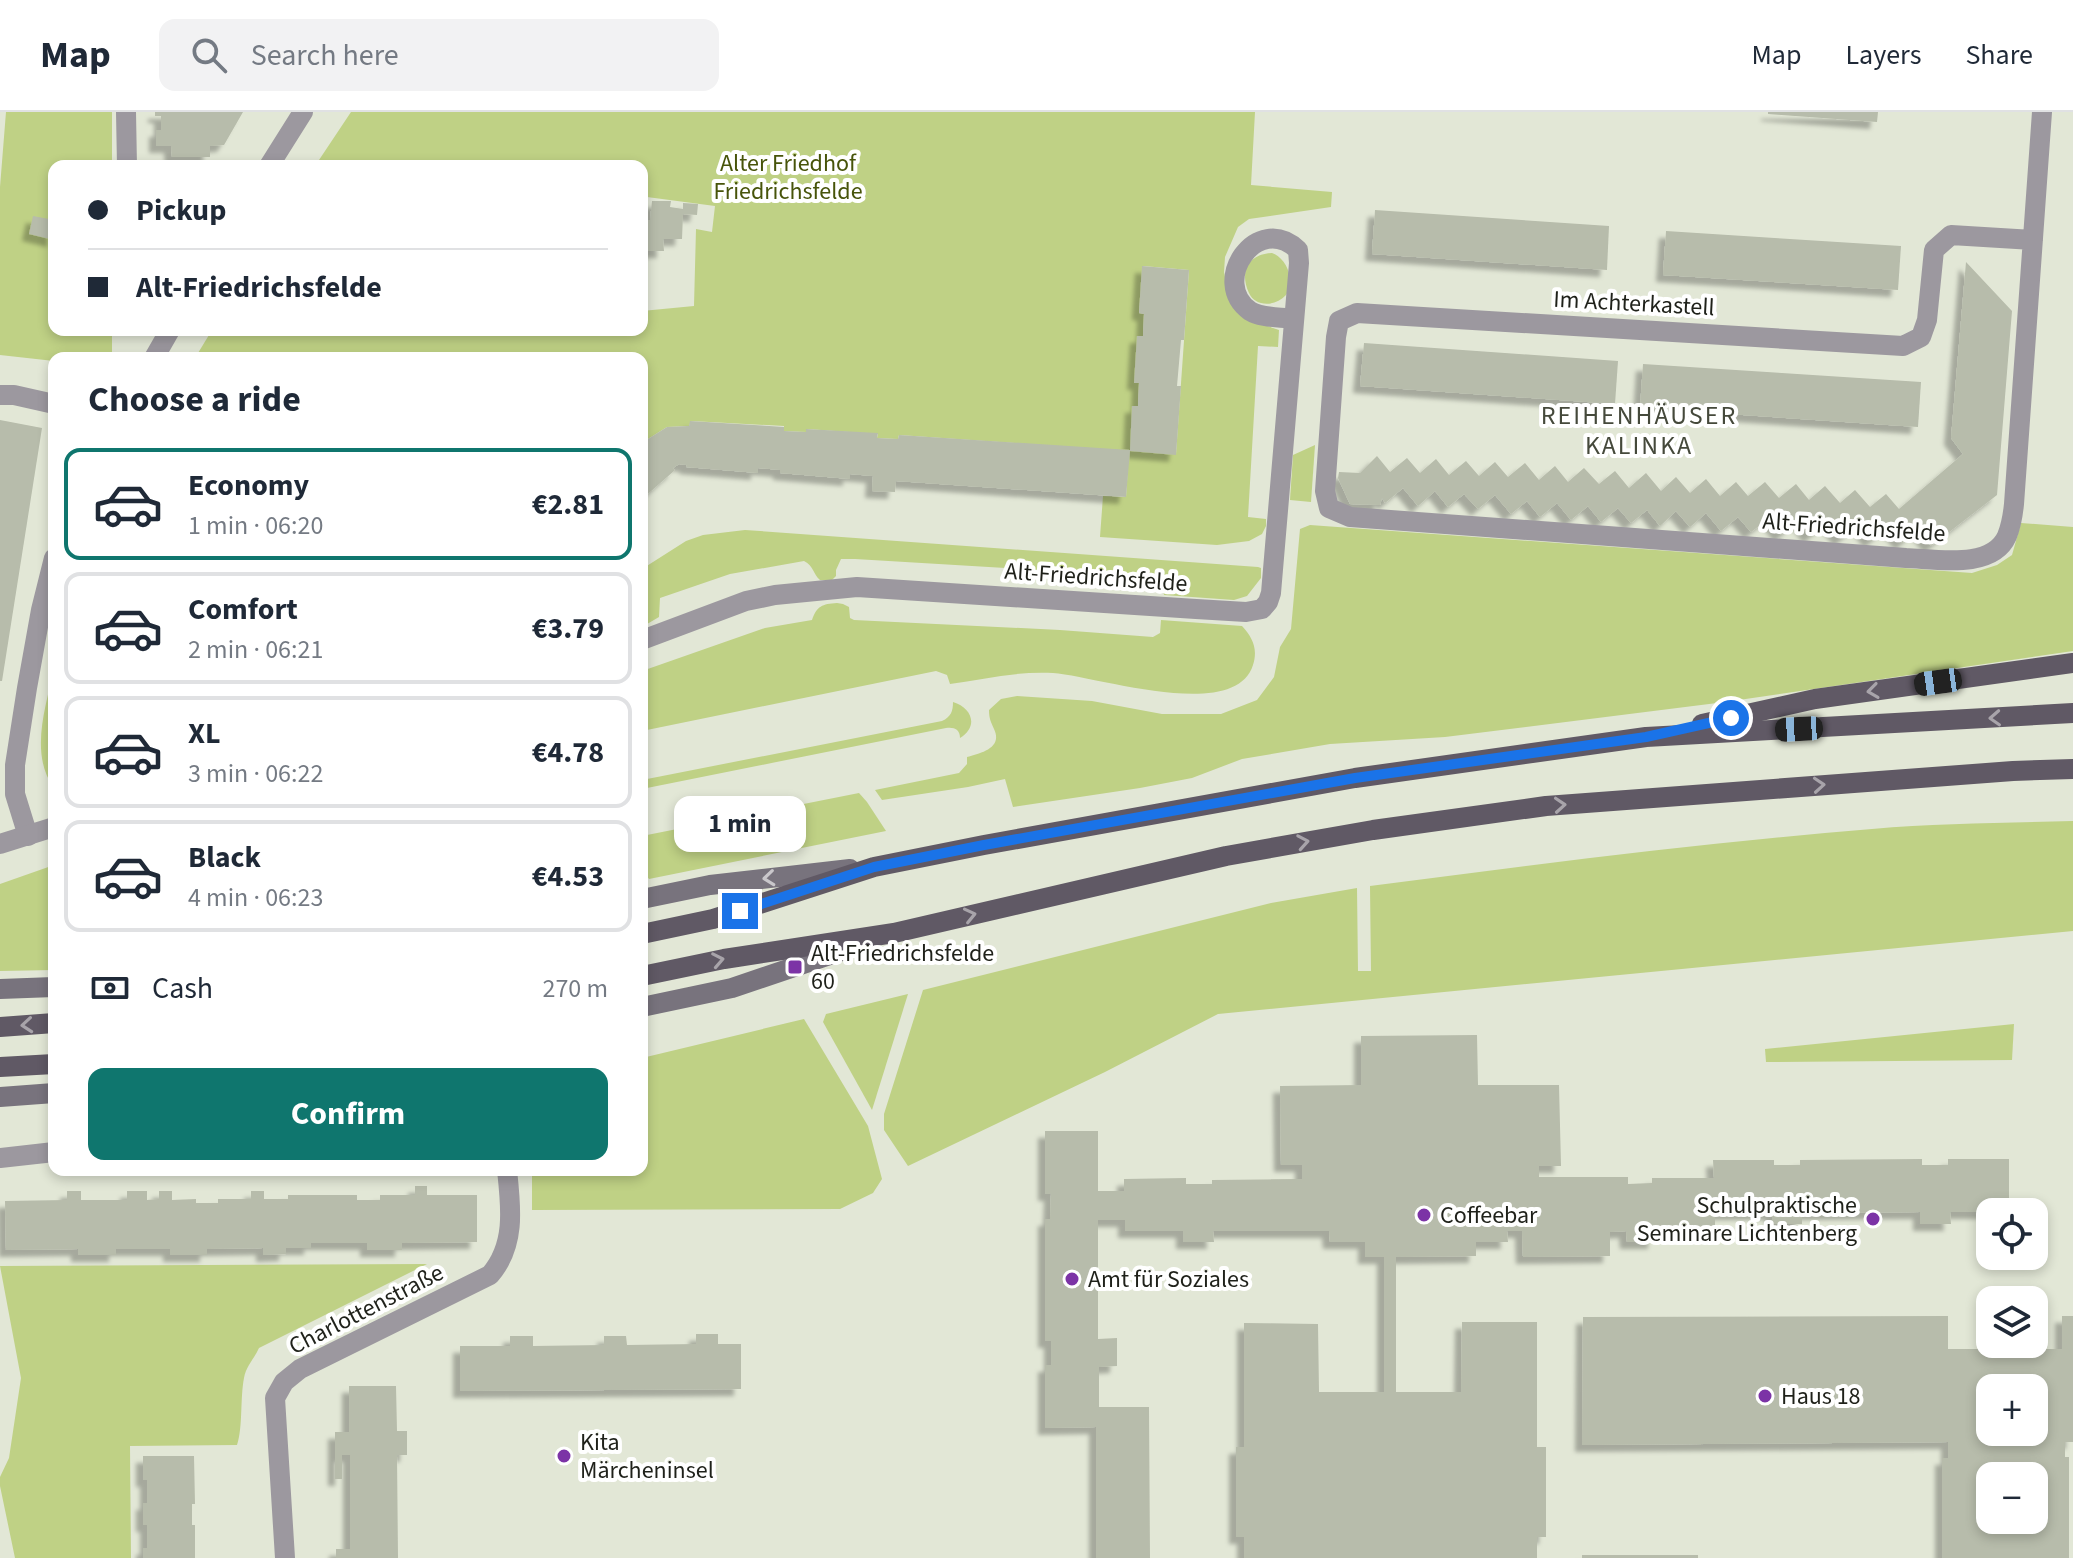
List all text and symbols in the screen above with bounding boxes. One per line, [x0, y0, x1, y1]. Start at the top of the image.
search box [159, 19, 719, 91]
text: Map [40, 28, 111, 82]
icon: search [187, 33, 231, 77]
text: Search here [251, 34, 399, 77]
text: Map [1751, 35, 1801, 75]
text: Layers [1845, 35, 1921, 75]
text: Share [1965, 35, 2033, 75]
park label: Alter Friedhof Friedrichsfelde [713, 146, 863, 209]
text: Pickup [136, 189, 226, 232]
text: Alt-Friedrichsfelde [136, 266, 382, 309]
street label: Im Achterkastell [1553, 282, 1715, 325]
text: Choose a ride [88, 374, 301, 425]
district label: REIHENHÄUSER KALINKA [1541, 397, 1737, 464]
text: Economy [188, 464, 309, 507]
icon: car [92, 468, 164, 540]
text: €2.81 [532, 483, 604, 526]
street label: Alt-Friedrichsfelde [1761, 504, 1947, 551]
text: 1 min · 06:20 [188, 507, 323, 544]
street label: Alt-Friedrichsfelde [1003, 554, 1189, 601]
text: Comfort [188, 588, 298, 631]
icon: car [92, 592, 164, 664]
text: €3.79 [532, 607, 604, 650]
text: 2 min · 06:21 [188, 631, 323, 668]
car [1913, 667, 1963, 697]
one-way arrow [1866, 682, 1879, 699]
route start [1713, 700, 1749, 736]
one-way arrow [1988, 709, 2001, 726]
text: XL [188, 712, 221, 755]
icon: car [92, 716, 164, 788]
car [1774, 716, 1824, 742]
text: €4.78 [532, 731, 604, 774]
text: 3 min · 06:22 [188, 755, 323, 792]
one-way arrow [1813, 777, 1826, 794]
callout: 1 min [674, 795, 806, 851]
one-way arrow [1554, 797, 1567, 814]
text: 1 min [708, 805, 772, 842]
one-way arrow [1296, 835, 1310, 852]
text: Black [188, 836, 261, 879]
icon: car [92, 840, 164, 912]
text: €4.53 [532, 855, 604, 898]
one-way arrow [762, 870, 775, 887]
text: 4 min · 06:23 [188, 879, 323, 916]
route end [722, 893, 758, 929]
one-way arrow [963, 907, 976, 924]
place label: Alt-Friedrichsfelde 60 [811, 936, 994, 999]
one-way arrow [711, 952, 725, 969]
marker: Alt-Friedrichsfelde 60 [786, 958, 804, 976]
icon: cash [88, 966, 132, 1010]
text: Cash [152, 967, 213, 1010]
text: 270 m [542, 970, 608, 1007]
one-way arrow [20, 1016, 33, 1033]
button: Confirm [88, 1068, 608, 1160]
place label: Schulpraktische Seminare Lichtenberg [1637, 1188, 1857, 1251]
place label: Coffeebar [1440, 1198, 1538, 1233]
map controls [1976, 1198, 2048, 1534]
button: locate [1976, 1198, 2048, 1270]
marker: Coffeebar [1415, 1206, 1433, 1224]
marker: Schulpraktische Seminare Lichtenberg [1864, 1210, 1882, 1228]
street label: Charlottenstraße [283, 1255, 450, 1364]
place label: Amt für Soziales [1088, 1262, 1249, 1297]
marker: Amt für Soziales [1063, 1270, 1081, 1288]
button: layers [1976, 1286, 2048, 1358]
button: + [1976, 1374, 2048, 1446]
place label: Haus 18 [1781, 1379, 1861, 1414]
marker: Haus 18 [1756, 1387, 1774, 1405]
place label: Kita Märcheninsel [580, 1425, 714, 1488]
marker: Kita Märcheninsel [555, 1447, 573, 1465]
button: − [1976, 1462, 2048, 1534]

